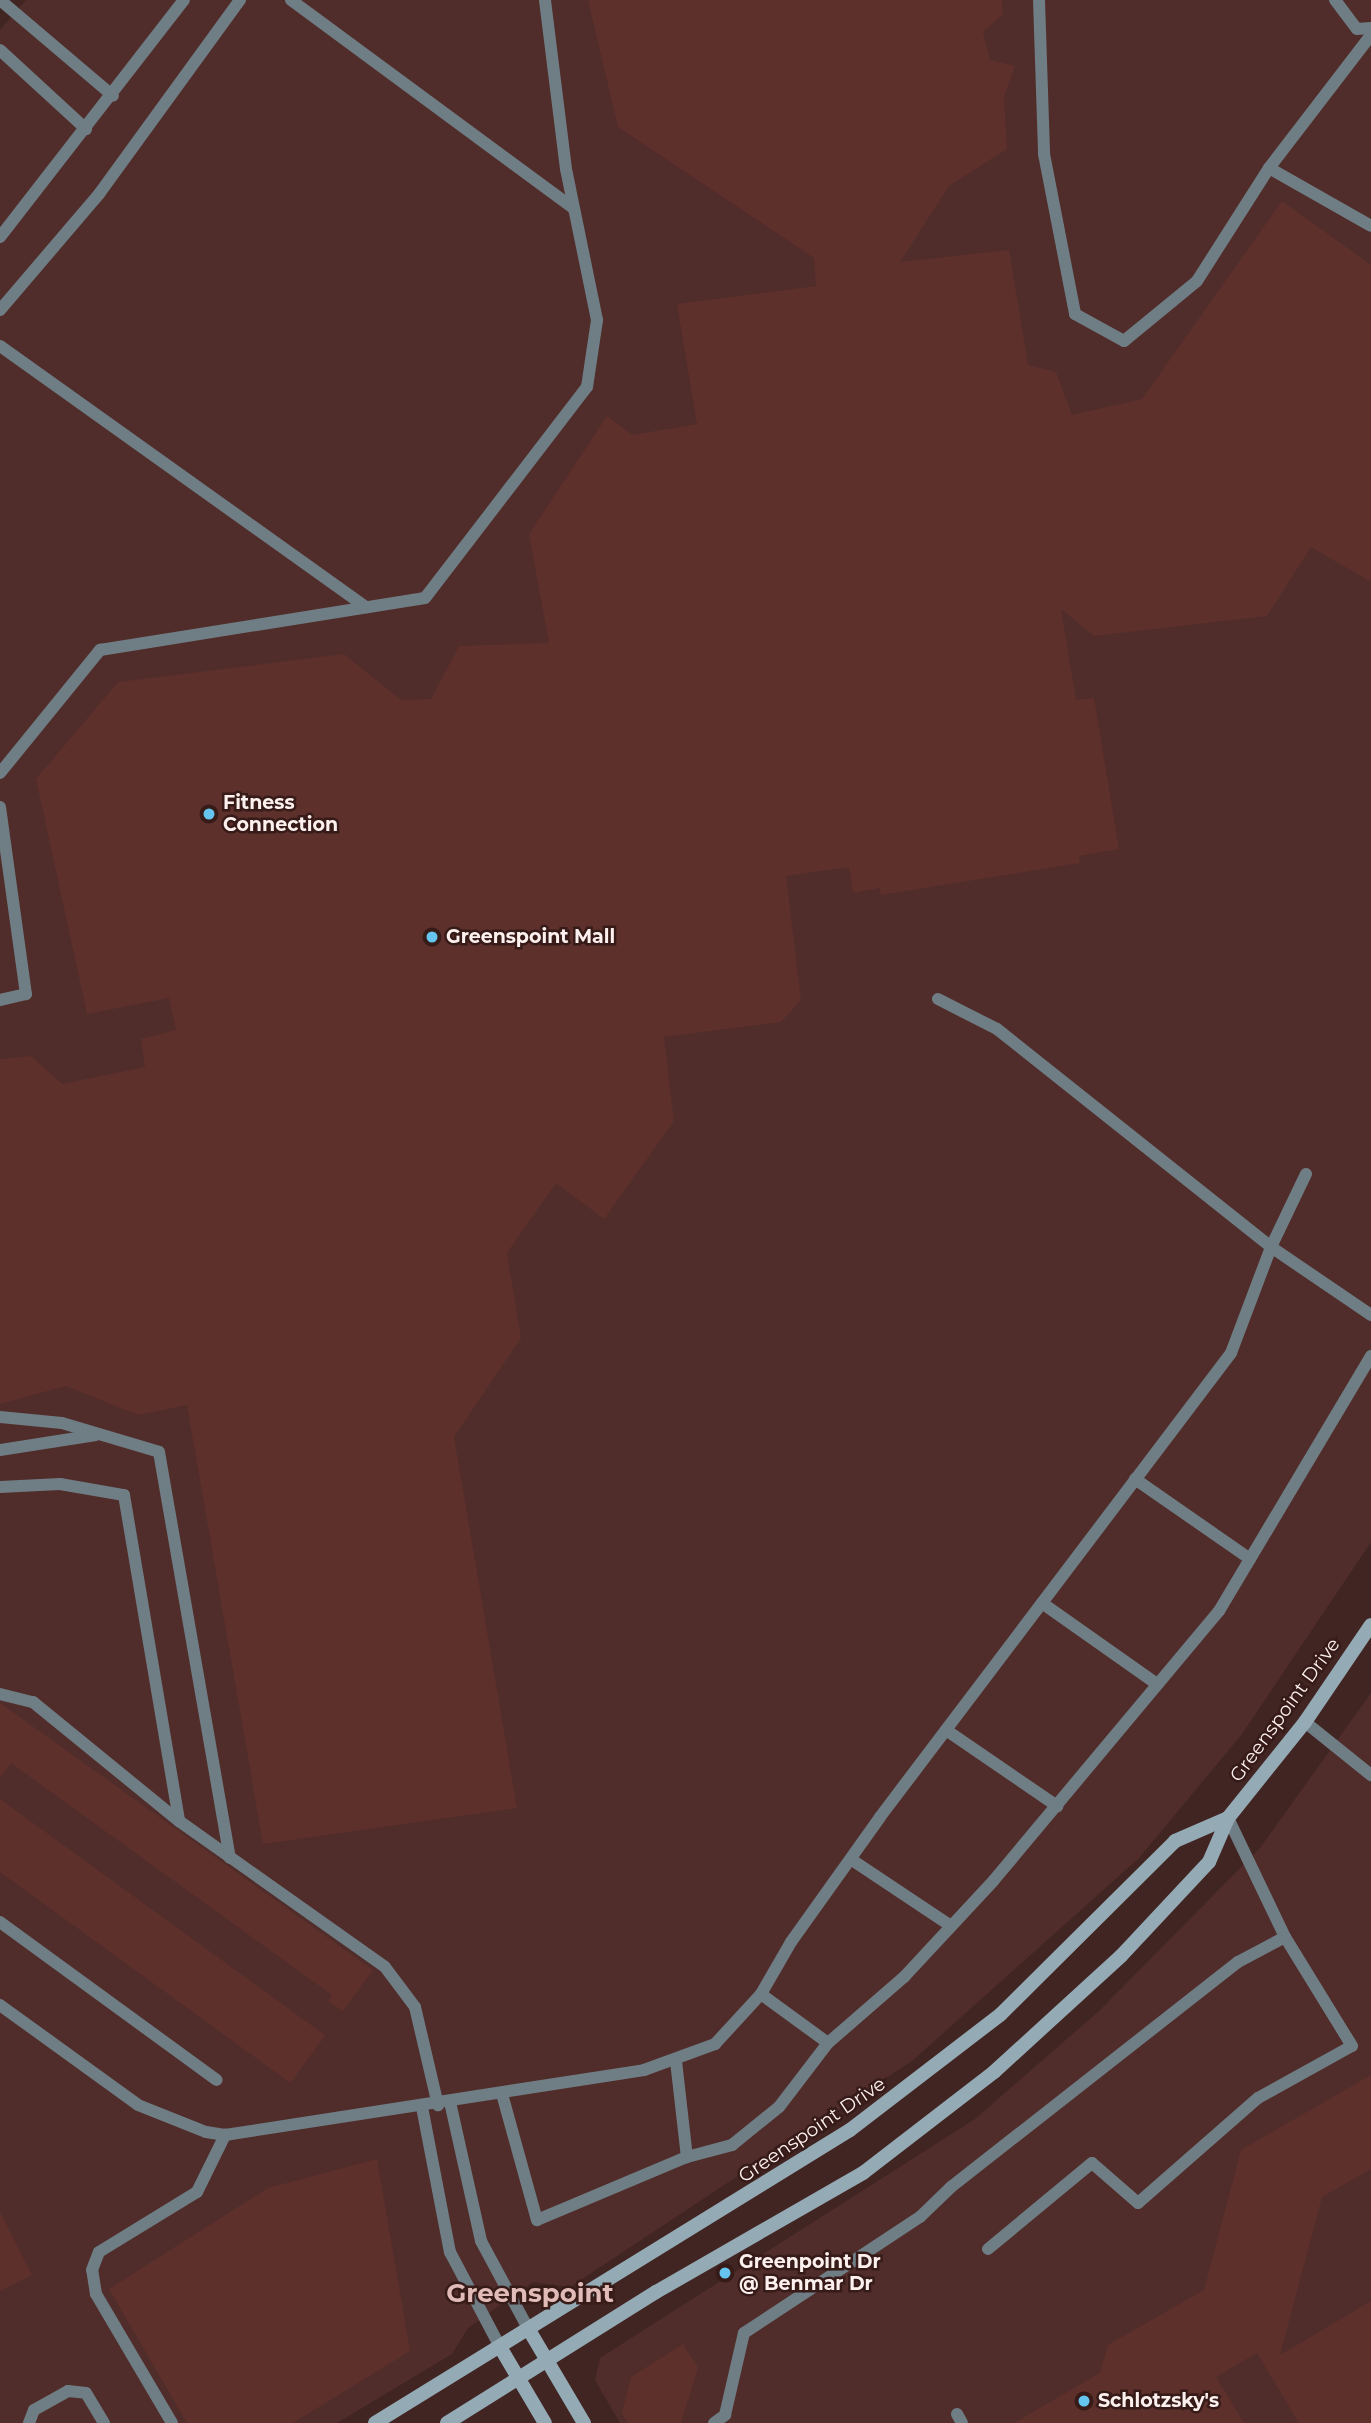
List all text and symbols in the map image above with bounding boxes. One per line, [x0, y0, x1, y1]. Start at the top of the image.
place label: Fitness Connection [223, 792, 338, 836]
marker: Fitness Connection [201, 806, 217, 822]
place label: Greenspoint Mall [446, 926, 615, 948]
marker: Greenspoint Mall [424, 929, 440, 945]
street label: Greenspoint Drive [1225, 1634, 1345, 1786]
street label: Greenspoint Drive [734, 2072, 890, 2188]
place label: Greenpoint Dr @ Benmar Dr [739, 2251, 881, 2295]
marker: Greenpoint Dr @ Benmar Dr [717, 2265, 733, 2281]
district label: Greenspoint [446, 2278, 614, 2310]
place label: Schlotzsky's [1098, 2390, 1219, 2412]
marker: Schlotzsky's [1076, 2393, 1092, 2409]

